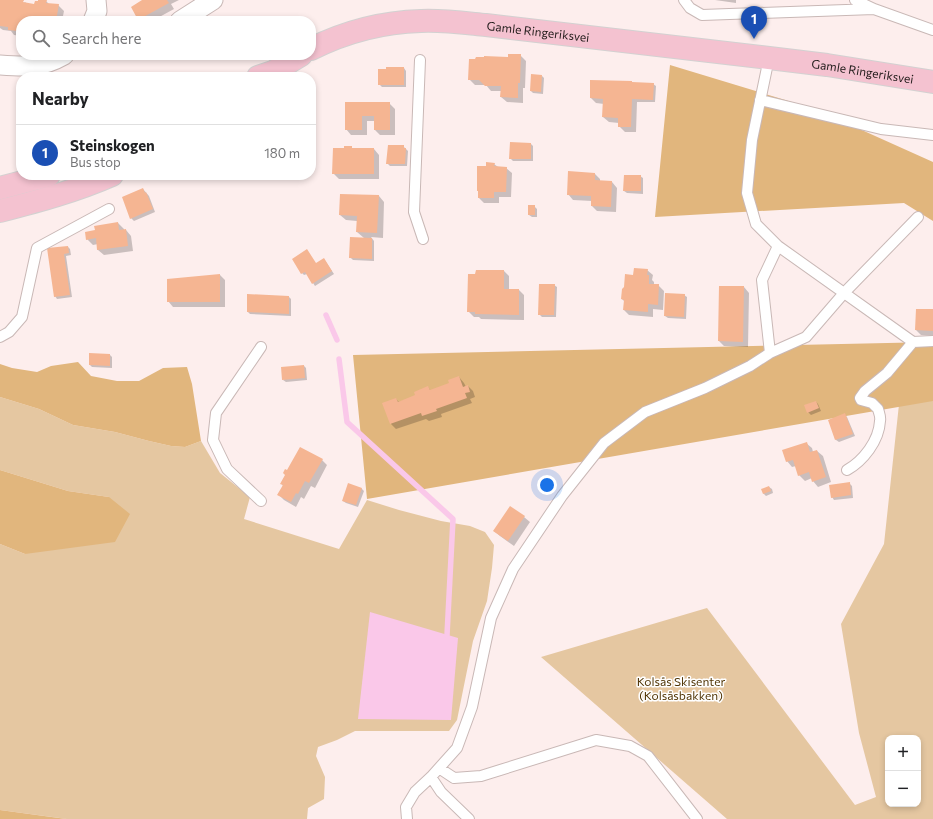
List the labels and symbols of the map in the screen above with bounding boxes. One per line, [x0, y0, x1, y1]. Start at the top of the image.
pin: 1 [741, 6, 767, 39]
street label: Gamle Ringeriksvei [486, 18, 590, 44]
street label: Gamle Ringeriksvei [811, 56, 915, 86]
your location [537, 475, 557, 495]
park label: Kolsås Skisenter (Kolsåsbakken) [637, 674, 725, 702]

